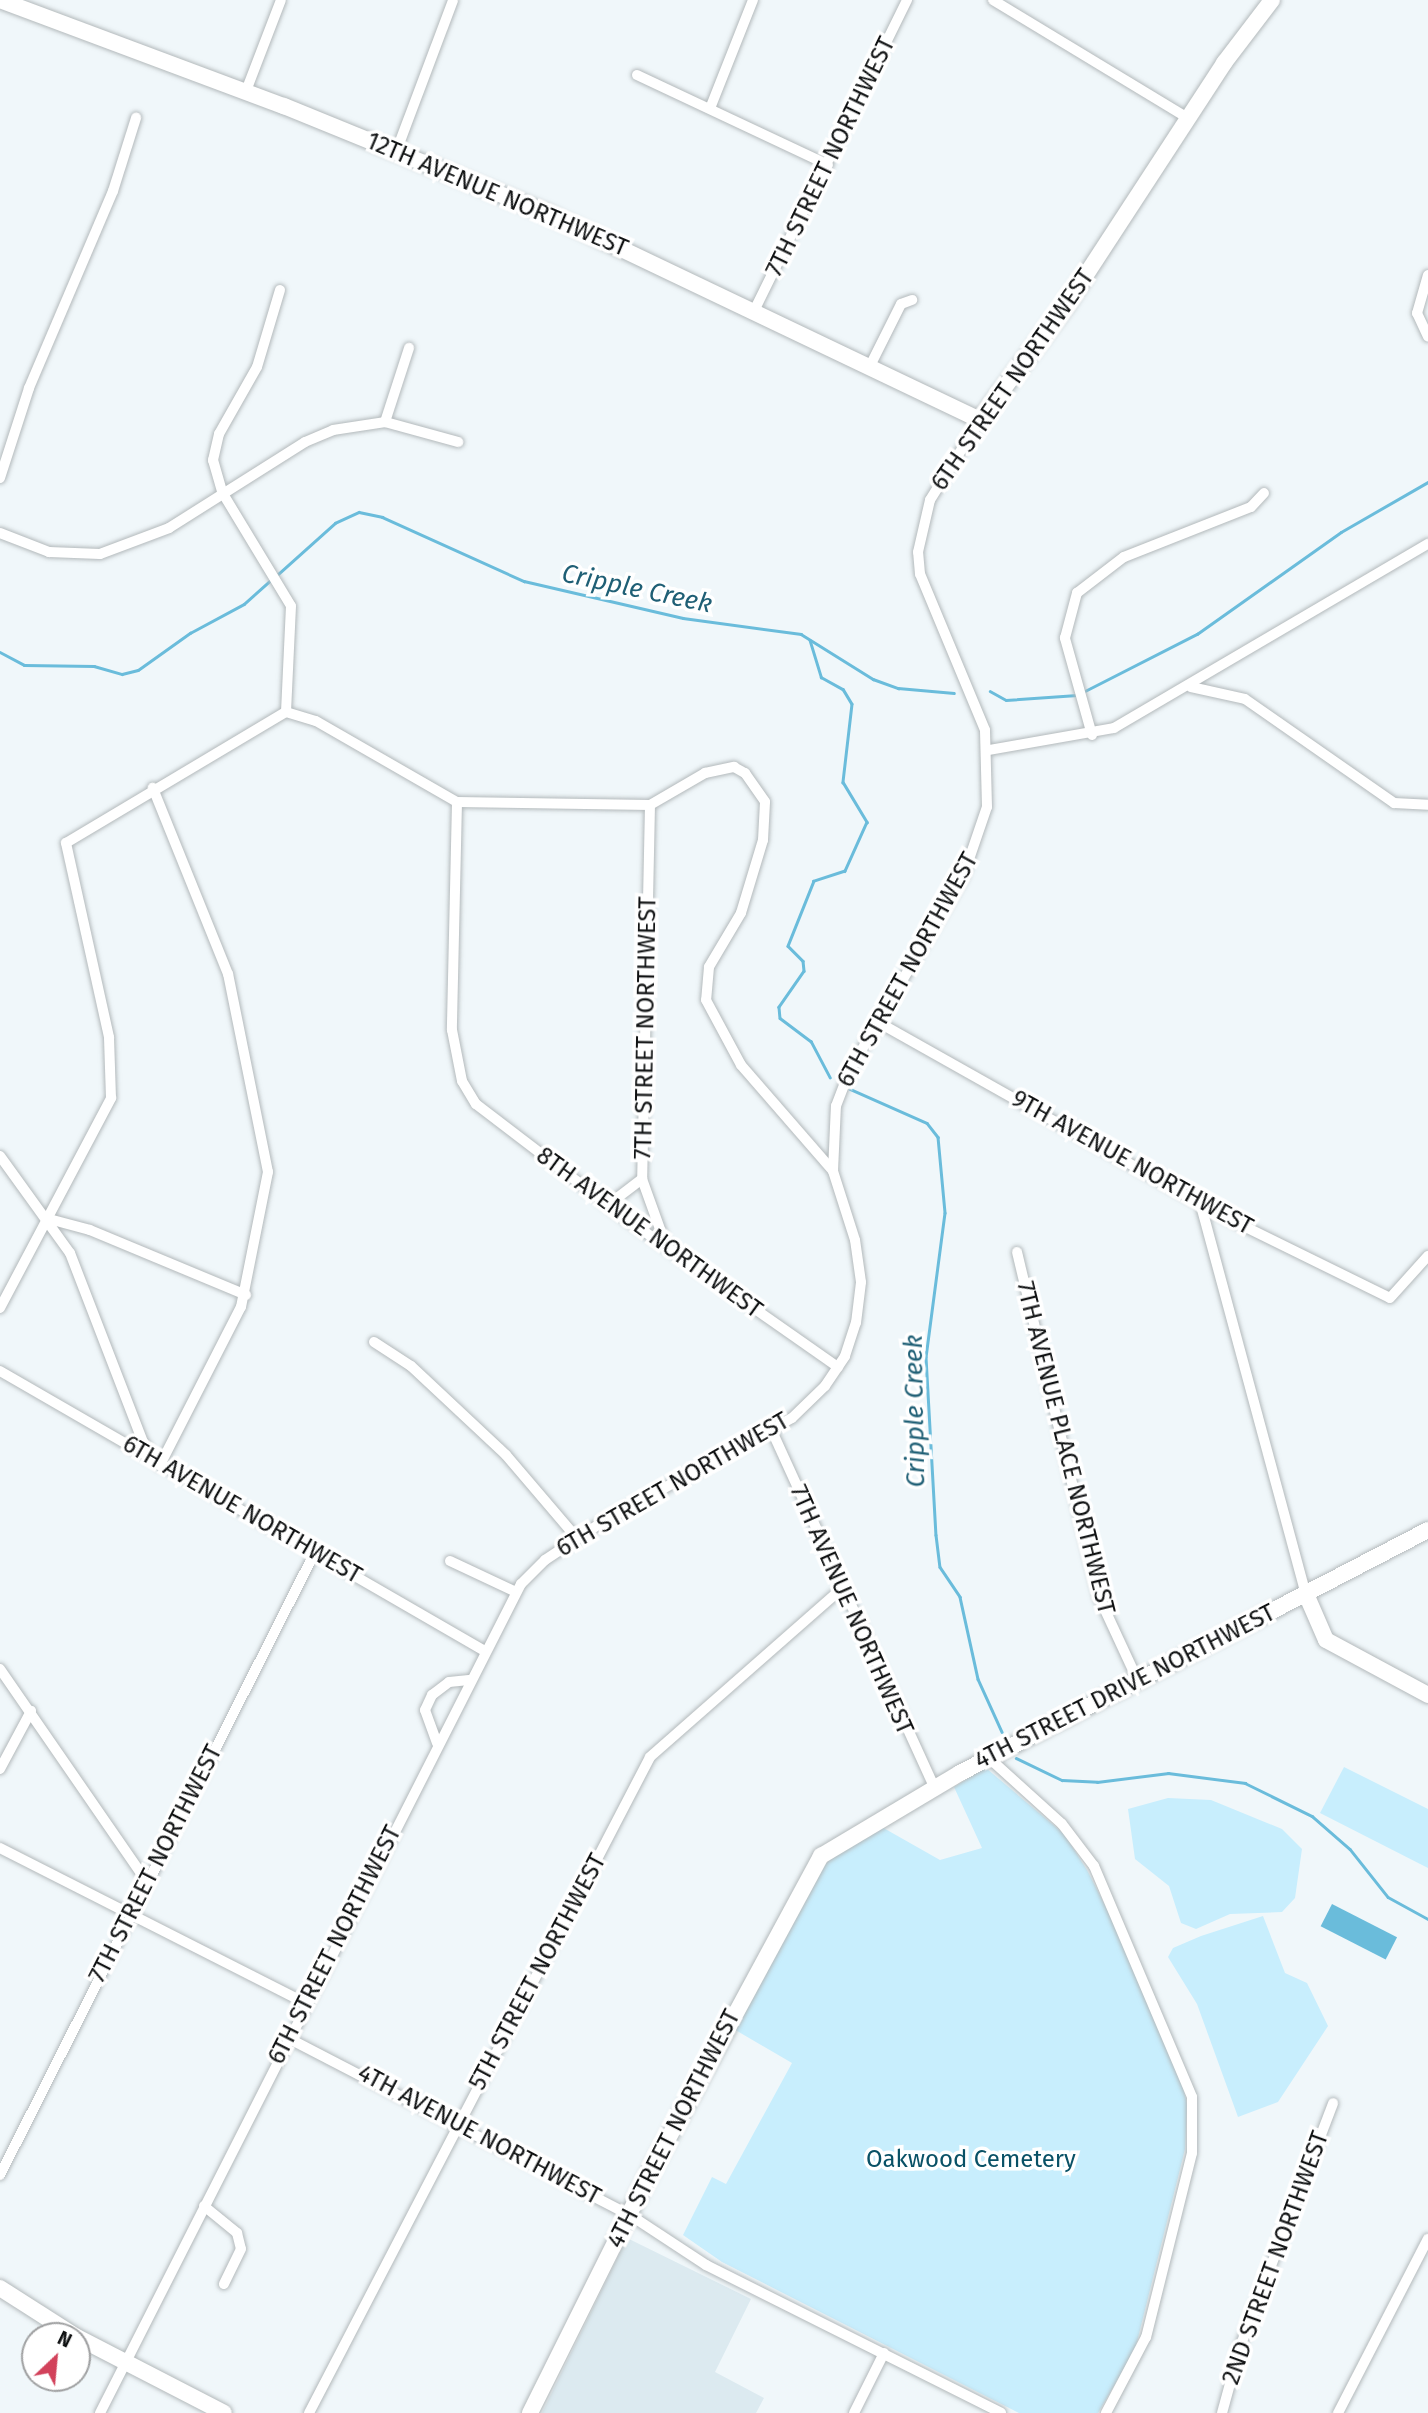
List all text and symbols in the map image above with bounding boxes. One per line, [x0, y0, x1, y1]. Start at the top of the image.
street label: 7TH STREET NORTHWEST [760, 33, 902, 281]
street label: 12TH AVENUE NORTHWEST [362, 127, 632, 263]
street label: 6TH STREET NORTHWEST [926, 264, 1100, 496]
water label: Cripple Creek [559, 558, 715, 620]
street label: 6TH STREET NORTHWEST [831, 848, 985, 1092]
street label: 7TH STREET NORTHWEST [629, 896, 663, 1160]
street label: 9TH AVENUE NORTHWEST [1006, 1085, 1258, 1241]
street label: 8TH AVENUE NORTHWEST [530, 1141, 768, 1325]
street label: 7TH AVENUE PLACE NORTHWEST [1010, 1279, 1120, 1617]
water label: Cripple Creek [898, 1334, 932, 1488]
street label: 6TH STREET NORTHWEST [552, 1407, 794, 1563]
street label: 6TH AVENUE NORTHWEST [117, 1430, 367, 1590]
street label: 7TH AVENUE NORTHWEST [783, 1481, 919, 1739]
street label: 4TH STREET DRIVE NORTHWEST [970, 1599, 1280, 1775]
street label: 7TH STREET NORTHWEST [84, 1740, 228, 1988]
street label: 6TH STREET NORTHWEST [262, 1821, 408, 2069]
street label: 5TH STREET NORTHWEST [463, 1849, 613, 2095]
street label: 4TH STREET NORTHWEST [601, 2005, 747, 2253]
street label: 4TH AVENUE NORTHWEST [353, 2059, 605, 2211]
street label: 2ND STREET NORTHWEST [1217, 2128, 1335, 2388]
park label: Oakwood Cemetery [866, 2146, 1076, 2174]
north arrow [21, 2322, 91, 2392]
text: N [54, 2326, 75, 2353]

